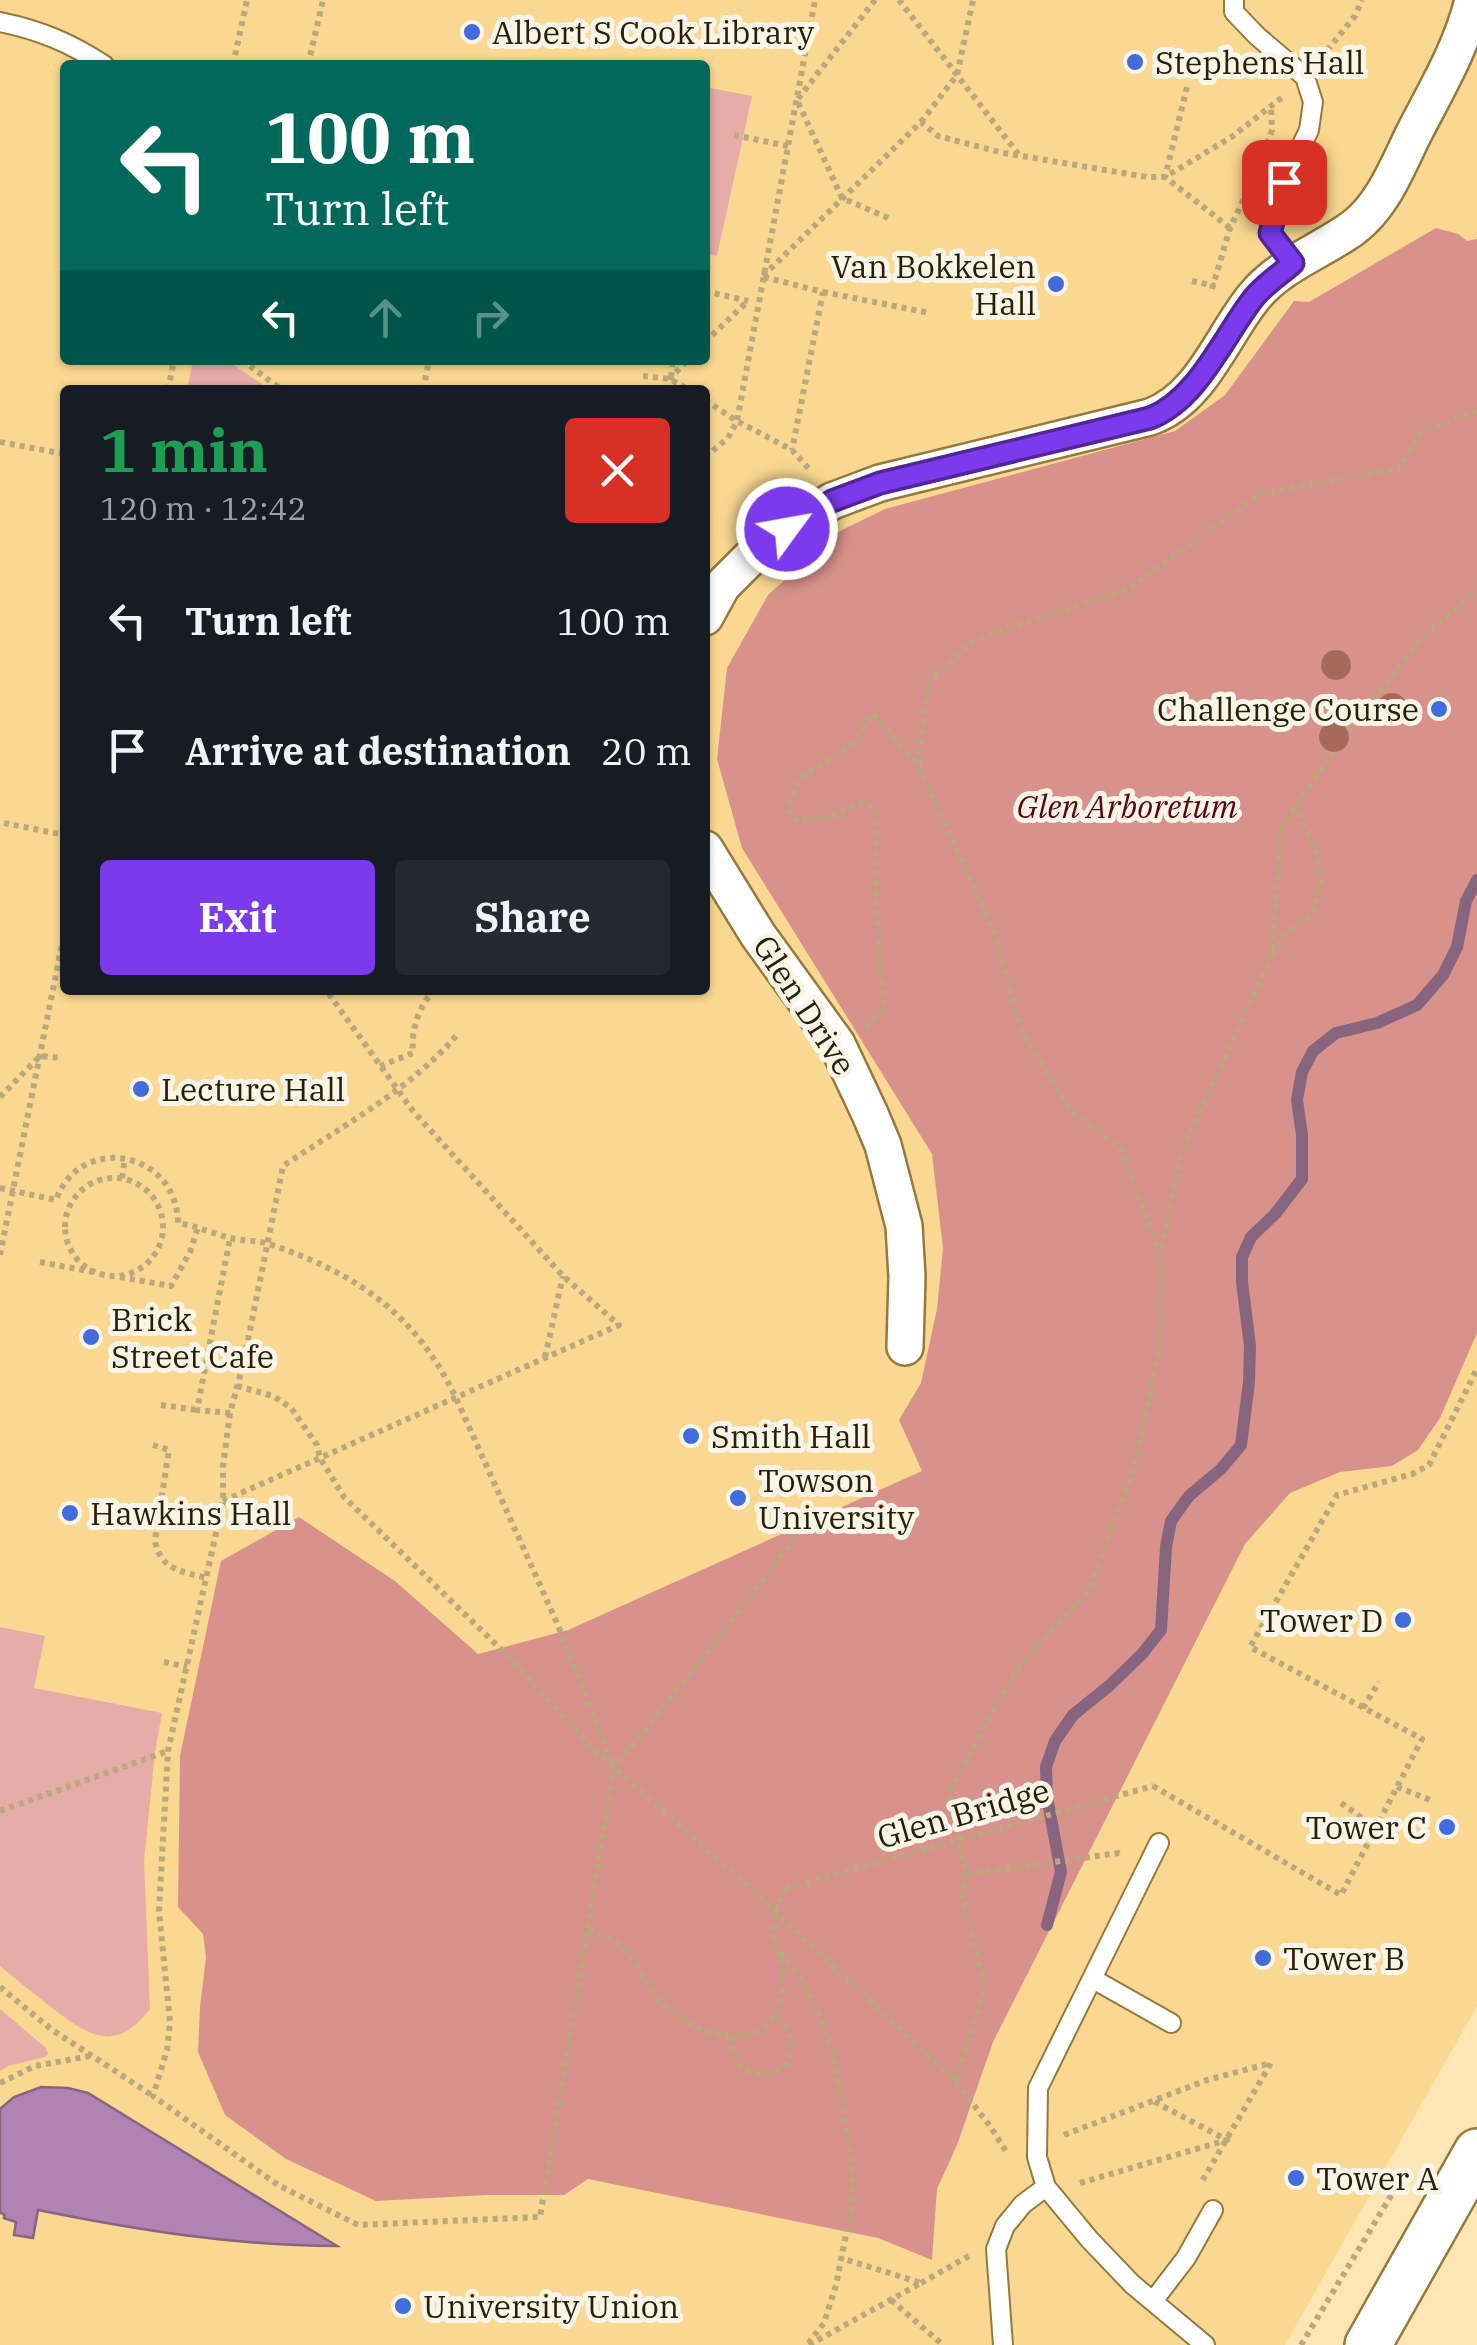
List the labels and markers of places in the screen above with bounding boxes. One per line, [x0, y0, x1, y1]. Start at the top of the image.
place label: Albert S Cook Library [492, 11, 815, 53]
marker: Albert S Cook Library [461, 21, 483, 43]
place label: Stephens Hall [1155, 41, 1364, 83]
marker: Stephens Hall [1124, 51, 1146, 73]
pin [1242, 140, 1327, 225]
place label: Van Bokkelen Hall [831, 245, 1036, 324]
marker: Van Bokkelen Hall [1045, 273, 1067, 295]
place label: Challenge Course [1157, 688, 1419, 730]
marker: Challenge Course [1428, 698, 1450, 720]
place label: Lecture Hall [161, 1068, 345, 1110]
marker: Lecture Hall [130, 1078, 152, 1100]
place label: Brick Street Cafe [111, 1298, 274, 1377]
marker: Brick Street Cafe [80, 1326, 102, 1348]
place label: Smith Hall [711, 1415, 871, 1457]
marker: Smith Hall [680, 1425, 702, 1447]
place label: Towson University [758, 1459, 915, 1538]
marker: Towson University [727, 1487, 749, 1509]
place label: Hawkins Hall [90, 1492, 291, 1534]
marker: Hawkins Hall [59, 1502, 81, 1524]
place label: Tower D [1260, 1599, 1383, 1641]
marker: Tower D [1392, 1609, 1414, 1631]
place label: Tower C [1306, 1806, 1427, 1848]
marker: Tower C [1436, 1816, 1458, 1838]
place label: Tower B [1283, 1937, 1405, 1979]
marker: Tower B [1252, 1947, 1274, 1969]
place label: Tower A [1316, 2157, 1439, 2199]
marker: Tower A [1285, 2167, 1307, 2189]
place label: University Union [423, 2285, 679, 2327]
marker: University Union [392, 2295, 414, 2317]

